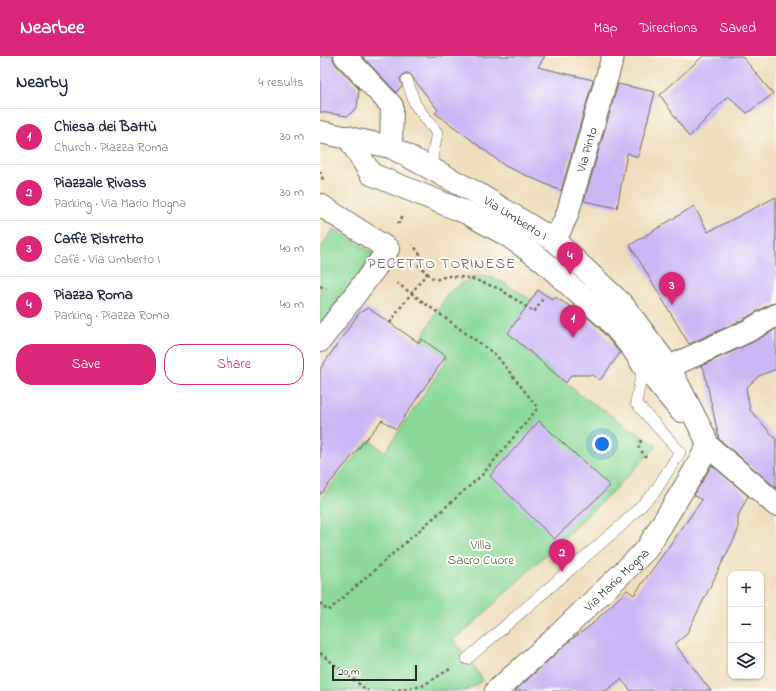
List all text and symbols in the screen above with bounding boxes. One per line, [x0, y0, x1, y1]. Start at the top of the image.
text: Nearbee [20, 15, 85, 42]
text: Map [594, 18, 617, 39]
text: Directions [639, 18, 697, 39]
text: Saved [719, 18, 756, 39]
text: Nearby [16, 70, 68, 95]
text: 4 results [258, 73, 304, 92]
text: Chiesa dei Battù [54, 116, 157, 138]
street label: Via Pinto [572, 125, 603, 175]
text: 1 [27, 127, 31, 146]
text: 30 m [280, 127, 304, 146]
text: Church · Piazza Roma [54, 138, 168, 157]
text: Piazzale Rivass [54, 172, 146, 194]
text: 2 [26, 183, 32, 202]
text: 30 m [280, 183, 304, 202]
street label: Via Umberto I [479, 191, 551, 245]
text: Parking · Via Mario Mogna [54, 194, 186, 213]
text: Caffè Ristretto [54, 228, 144, 250]
text: 3 [26, 239, 32, 258]
text: 40 m [280, 239, 304, 258]
pin: 4 [557, 242, 583, 275]
text: Café · Via Umberto I [54, 250, 160, 269]
district label: PECETTO TORINESE [368, 253, 516, 275]
pin: 3 [659, 272, 685, 305]
text: Piazza Roma [54, 284, 133, 306]
text: 4 [26, 295, 32, 314]
text: 40 m [280, 295, 304, 314]
pin: 1 [560, 305, 586, 338]
text: Parking · Piazza Roma [54, 306, 170, 325]
button: Save [16, 344, 156, 385]
button: Share [164, 344, 304, 385]
your location [592, 434, 612, 454]
park label: Villa Sacro Cuore [448, 536, 514, 570]
pin: 2 [549, 539, 575, 572]
street label: Via Mario Mogna [579, 544, 654, 617]
map controls [728, 571, 764, 679]
button: + [728, 571, 764, 607]
button: − [728, 607, 764, 643]
button: layers [728, 643, 764, 679]
scale bar [332, 663, 417, 682]
text: 20 m [338, 664, 360, 680]

